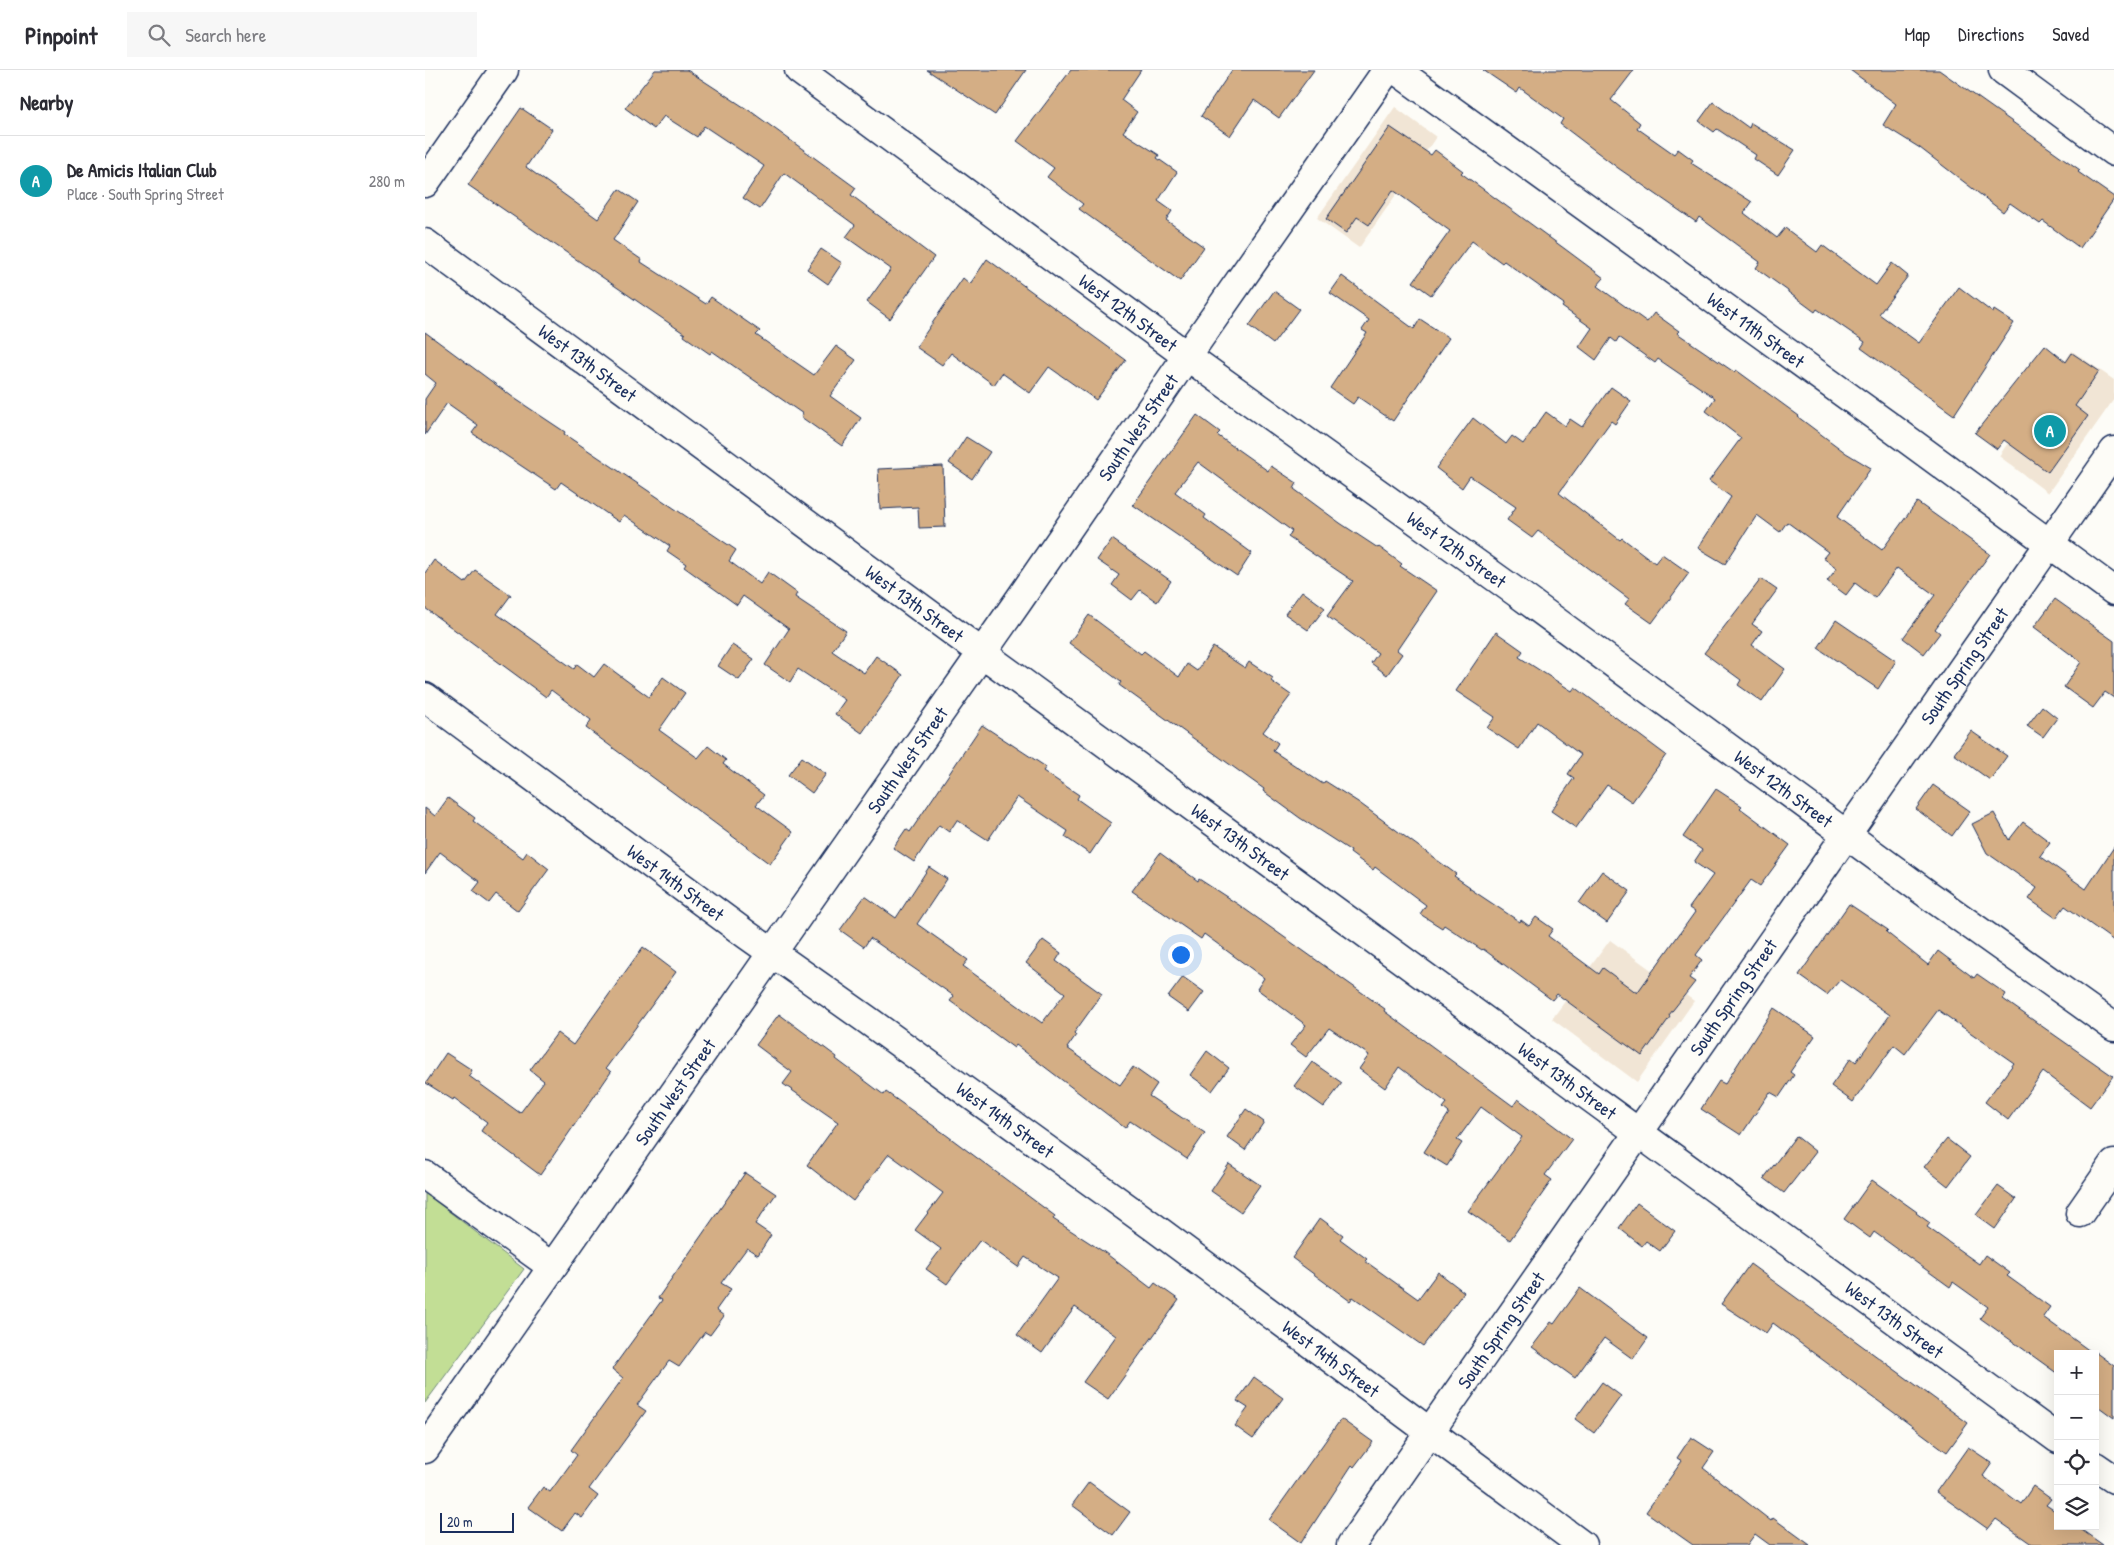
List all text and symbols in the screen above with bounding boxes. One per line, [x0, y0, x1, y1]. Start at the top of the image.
search box [127, 12, 477, 57]
text: Pinpoint [25, 19, 97, 51]
icon: search [145, 21, 173, 49]
text: Search here [185, 22, 266, 48]
text: Map [1905, 22, 1930, 47]
text: Directions [1958, 22, 2024, 47]
text: Saved [2052, 22, 2089, 47]
text: Nearby [20, 88, 73, 117]
text: De Amicis Italian Club [67, 157, 217, 183]
text: A [32, 170, 40, 192]
text: 280 m [369, 170, 405, 192]
text: Place · South Spring Street [67, 183, 224, 205]
street label: West 12th Street [1074, 268, 1183, 358]
street label: West 11th Street [1702, 286, 1810, 374]
street label: West 13th Street [533, 318, 643, 408]
street label: South West Street [1092, 368, 1184, 486]
pin: A [2034, 412, 2066, 450]
street label: West 12th Street [1402, 505, 1512, 594]
street label: West 13th Street [860, 559, 969, 649]
street label: South Spring Street [1914, 602, 2014, 729]
street label: South West Street [861, 701, 954, 819]
street label: West 12th Street [1729, 744, 1839, 834]
street label: West 13th Street [1186, 797, 1295, 887]
street label: West 14th Street [622, 838, 730, 927]
street label: South Spring Street [1683, 933, 1783, 1061]
your location [1168, 942, 1194, 968]
street label: South West Street [629, 1033, 722, 1150]
street label: West 13th Street [1513, 1036, 1622, 1126]
street label: West 14th Street [951, 1076, 1060, 1164]
street label: South Spring Street [1451, 1266, 1551, 1394]
street label: West 13th Street [1840, 1275, 1949, 1365]
street label: West 14th Street [1277, 1314, 1385, 1404]
map controls [2054, 1350, 2099, 1530]
button: + [2054, 1350, 2099, 1395]
button: − [2054, 1395, 2099, 1440]
button: locate [2054, 1440, 2099, 1485]
button: layers [2054, 1485, 2099, 1530]
scale bar [440, 1510, 514, 1533]
text: 20 m [447, 1512, 473, 1531]

